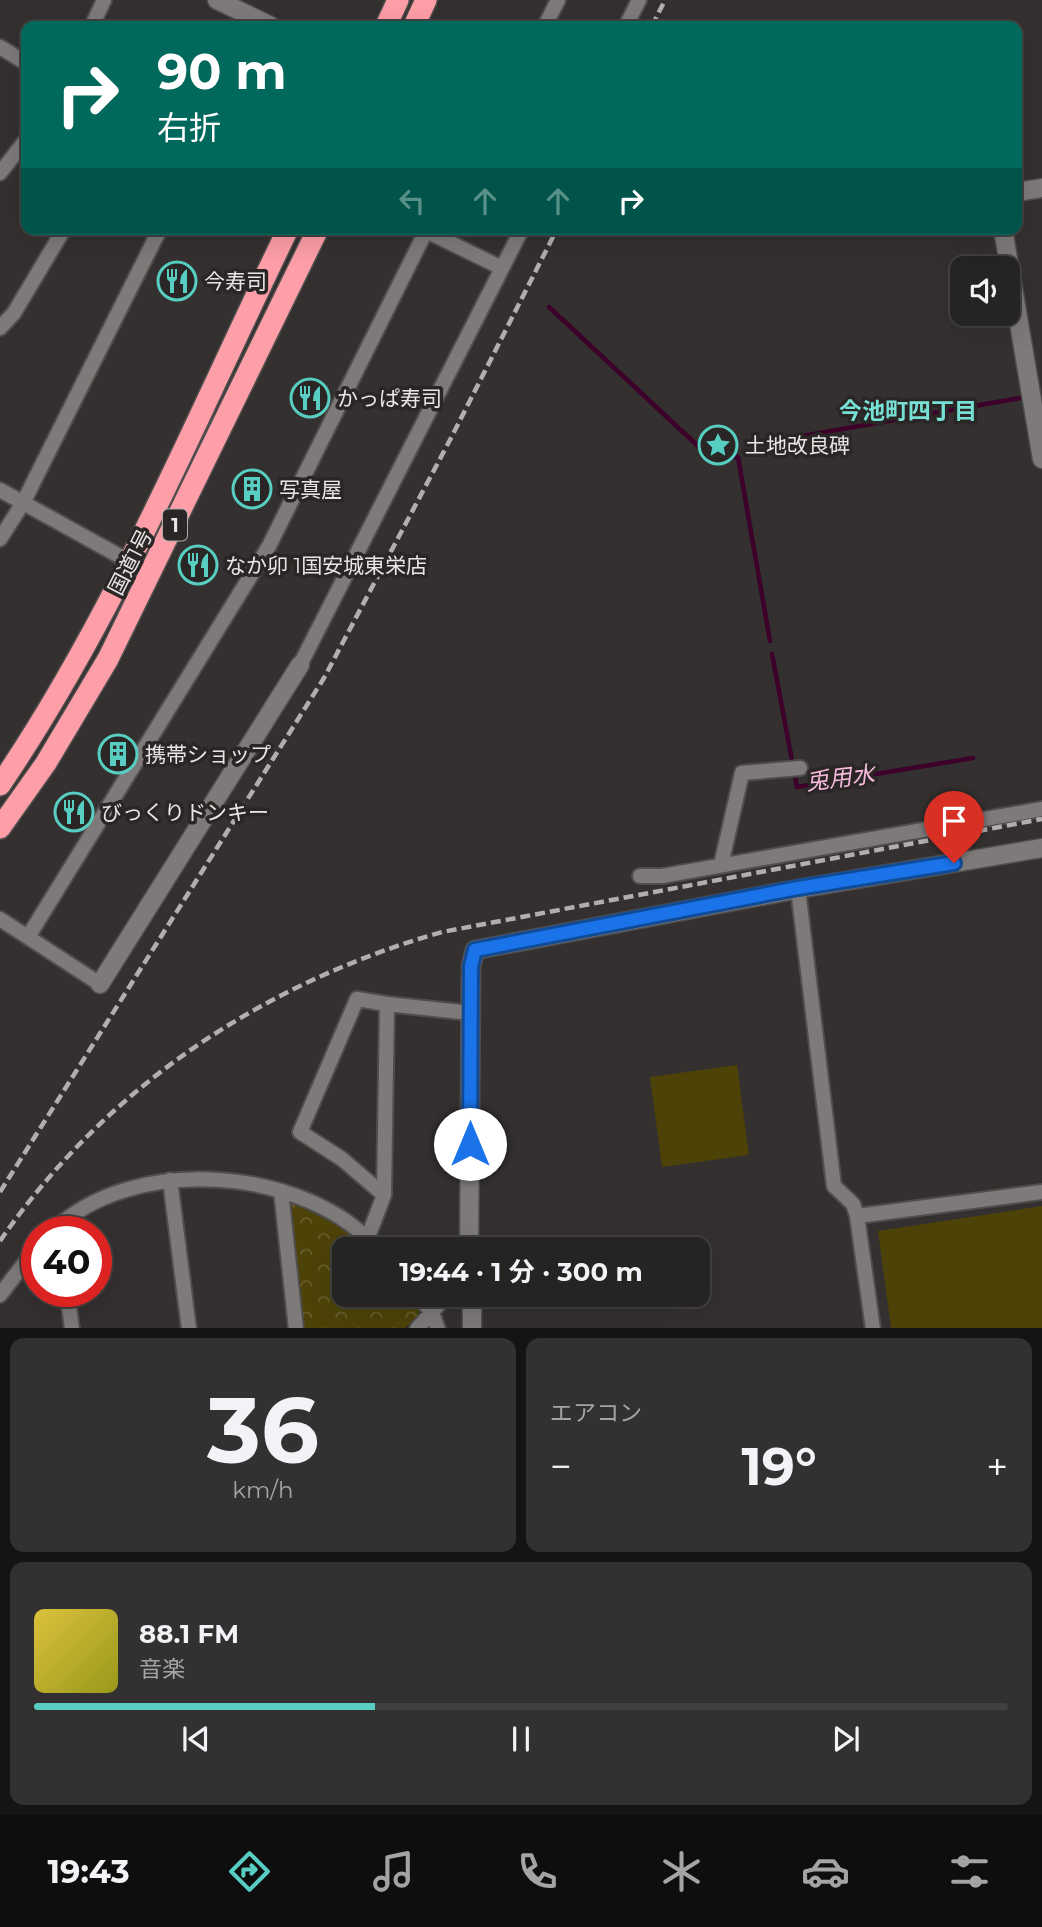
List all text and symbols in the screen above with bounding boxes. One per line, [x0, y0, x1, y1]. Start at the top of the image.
text: 90 m [157, 42, 287, 101]
icon: right [42, 49, 133, 140]
text: 右折 [157, 108, 221, 147]
icon: left [393, 182, 431, 220]
icon: ahead [466, 182, 504, 220]
icon: ahead [539, 182, 577, 220]
icon: right [612, 182, 650, 220]
map controls [950, 256, 1020, 326]
button: sound [950, 256, 1020, 326]
restaurant icon: 今寿司 [156, 260, 198, 302]
place label: 今寿司 [204, 269, 267, 294]
restaurant icon: かっぱ寿司 [289, 377, 331, 419]
place label: かっぱ寿司 [337, 386, 442, 411]
district label: 今池町四丁目 [839, 397, 977, 425]
place icon: 土地改良碑 [697, 424, 739, 466]
place label: 土地改良碑 [745, 433, 850, 458]
building icon: 写真屋 [231, 468, 273, 510]
place label: 写真屋 [279, 477, 342, 502]
road number: 1 [163, 510, 187, 540]
street label: 国道1号 [103, 525, 157, 599]
restaurant icon: なか卯 1国安城東栄店 [177, 544, 219, 586]
place label: なか卯 1国安城東栄店 [225, 553, 427, 578]
building icon: 携帯ショップ [97, 733, 139, 775]
place label: 携帯ショップ [145, 742, 271, 767]
water label: 兎用水 [804, 760, 879, 796]
restaurant icon: びっくりドンキー [53, 791, 95, 833]
pin [924, 791, 984, 863]
place label: びっくりドンキー [101, 800, 269, 825]
icon: arrive [935, 802, 973, 840]
position arrow [433, 1107, 507, 1181]
speed limit sign: 40 [21, 1216, 112, 1307]
text: 19:44 · 1 分 · 300 m [399, 1256, 643, 1288]
text: 36 [207, 1375, 319, 1486]
text: エアコン [550, 1399, 642, 1427]
text: 19° [741, 1435, 817, 1498]
text: − [550, 1443, 572, 1490]
text: + [986, 1443, 1008, 1490]
text: km/h [232, 1476, 294, 1504]
text: 88.1 FM [139, 1618, 239, 1650]
text: 音楽 [139, 1655, 185, 1683]
icon: previous [177, 1720, 215, 1758]
icon: pause [502, 1720, 540, 1758]
icon: next [827, 1720, 865, 1758]
icon: directions [225, 1847, 274, 1896]
icon: music [369, 1847, 418, 1896]
icon: phone [513, 1847, 562, 1896]
icon: climate [657, 1847, 706, 1896]
icon: car [801, 1847, 850, 1896]
icon: filters [945, 1847, 994, 1896]
text: 19:43 [48, 1852, 130, 1891]

